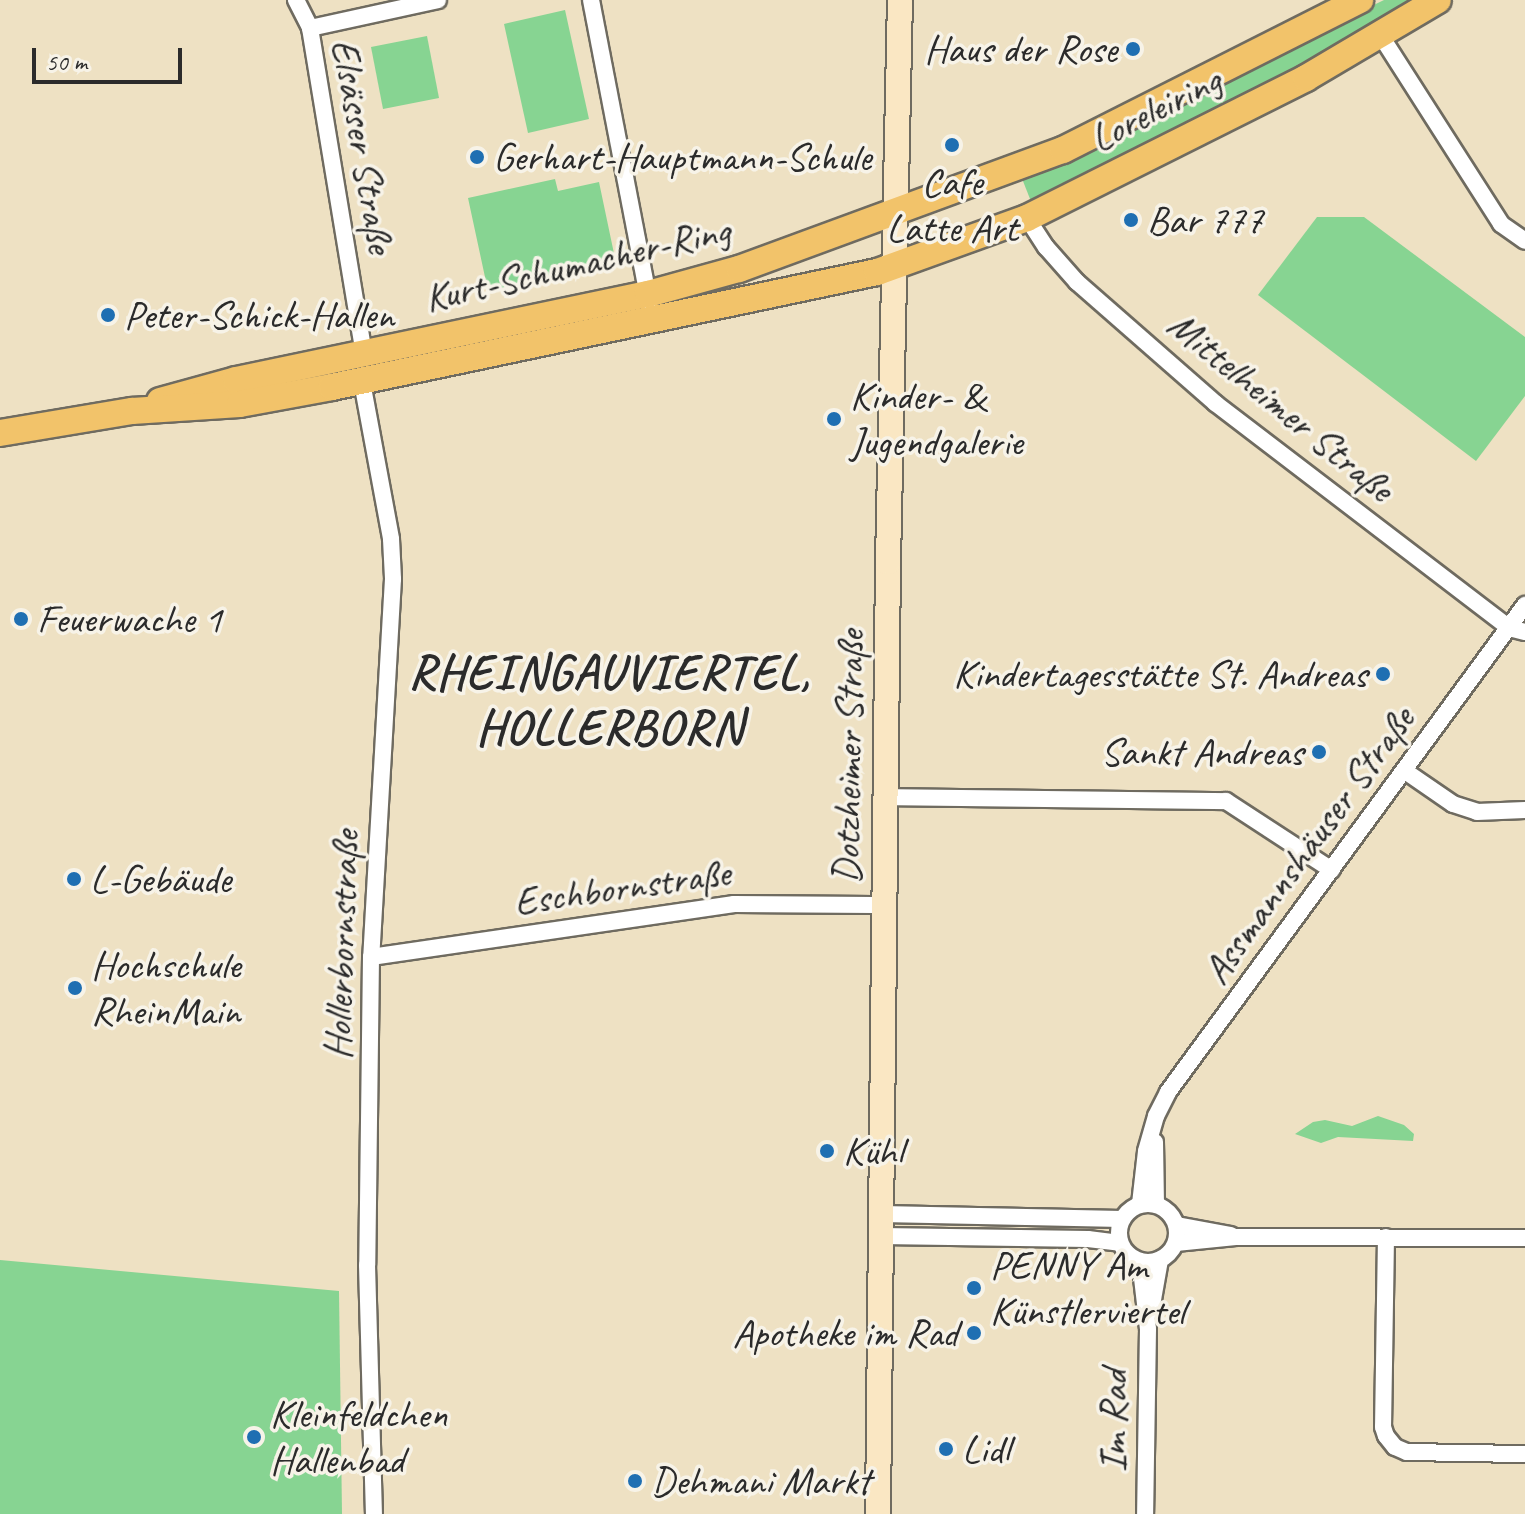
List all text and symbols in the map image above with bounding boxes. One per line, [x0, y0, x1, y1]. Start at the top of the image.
place label: Haus der Rose [924, 25, 1117, 73]
scale bar [36, 32, 186, 82]
street label: Elsässer Straße [320, 35, 406, 257]
marker: Haus der Rose [1124, 40, 1142, 58]
text: 50 m [46, 47, 87, 77]
street label: Loreleiring [1082, 56, 1228, 162]
place label: Gerhart-Hauptmann-Schule [493, 133, 871, 181]
marker: Cafe Latte Art [943, 136, 961, 154]
marker: Gerhart-Hauptmann-Schule [468, 148, 486, 166]
place label: Cafe Latte Art [887, 158, 1017, 252]
place label: Bar 777 [1147, 196, 1263, 244]
street label: Kurt-Schumacher-Ring [420, 206, 734, 322]
marker: Bar 777 [1122, 211, 1140, 229]
place label: Peter-Schick-Hallen [124, 291, 394, 339]
street label: Mittelheimer Straße [1158, 300, 1404, 512]
marker: Peter-Schick-Hallen [99, 306, 117, 324]
place label: Kinder- & Jugendgalerie [850, 372, 1022, 466]
marker: Kinder- & Jugendgalerie [825, 410, 843, 428]
place label: Feuerwache 1 [37, 595, 222, 643]
marker: Feuerwache 1 [12, 610, 30, 628]
street label: Dotzheimer Straße [822, 629, 874, 885]
district label: RHEINGAUVIERTEL, HOLLERBORN [411, 643, 809, 756]
place label: Kindertagesstätte St. Andreas [953, 650, 1367, 698]
marker: Kindertagesstätte St. Andreas [1374, 665, 1392, 683]
street label: Assmannshäuser Straße [1191, 696, 1425, 994]
place label: Sankt Andreas [1100, 728, 1303, 776]
marker: Sankt Andreas [1310, 743, 1328, 761]
street label: Hollerbornstraße [313, 830, 369, 1060]
street label: Eschbornstraße [511, 848, 733, 926]
place label: L-Gebäude [90, 855, 231, 903]
marker: L-Gebäude [65, 870, 83, 888]
place label: Hochschule RheinMain [91, 941, 241, 1035]
marker: Hochschule RheinMain [66, 979, 84, 997]
place label: Kühl [843, 1127, 903, 1175]
marker: Kühl [818, 1142, 836, 1160]
place label: PENNY Am Künstlerviertel [990, 1241, 1185, 1335]
marker: PENNY Am Künstlerviertel [965, 1279, 983, 1297]
place label: Apotheke im Rad [733, 1309, 958, 1357]
marker: Apotheke im Rad [965, 1324, 983, 1342]
street label: Im Rad [1088, 1369, 1138, 1473]
place label: Kleinfeldchen Hallenbad [270, 1390, 447, 1484]
place label: Lidl [962, 1425, 1009, 1473]
marker: Kleinfeldchen Hallenbad [245, 1428, 263, 1446]
marker: Lidl [937, 1440, 955, 1458]
place label: Dehmani Markt [651, 1457, 870, 1505]
marker: Dehmani Markt [626, 1472, 644, 1490]

